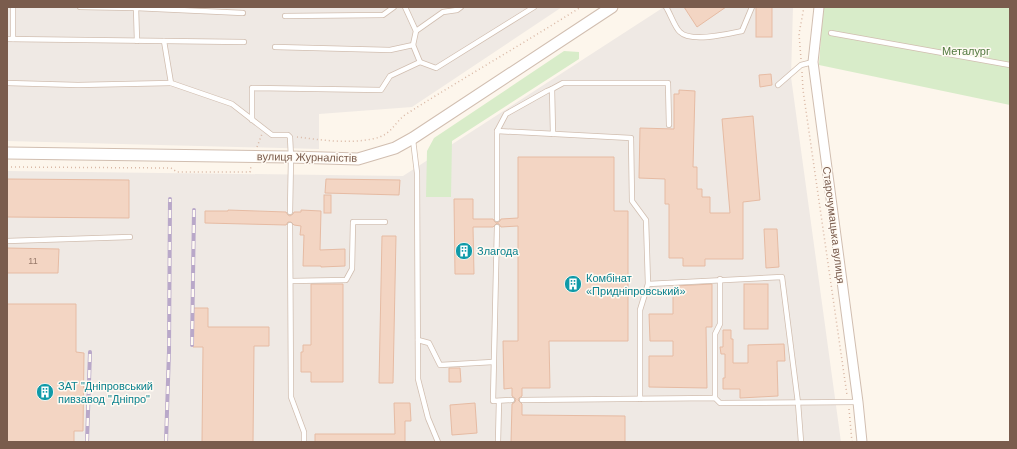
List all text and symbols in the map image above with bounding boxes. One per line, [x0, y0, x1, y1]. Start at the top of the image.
park label: Металург [942, 45, 990, 57]
street label: вулиця Журналістів [257, 150, 357, 164]
street label: Старочумацька вулиця [821, 166, 847, 284]
building icon: Злагода [454, 241, 474, 261]
place label: Злагода [477, 245, 519, 257]
house number: 11 [28, 256, 38, 266]
place label: Комбінат «Придніпровський» [586, 272, 686, 297]
building icon: Комбінат «Придніпровський» [563, 274, 583, 294]
place label: ЗАТ "Дніпровський пивзавод "Дніпро" [58, 380, 153, 405]
building icon: ЗАТ "Дніпровський пивзавод "Дніпро" [35, 382, 55, 402]

